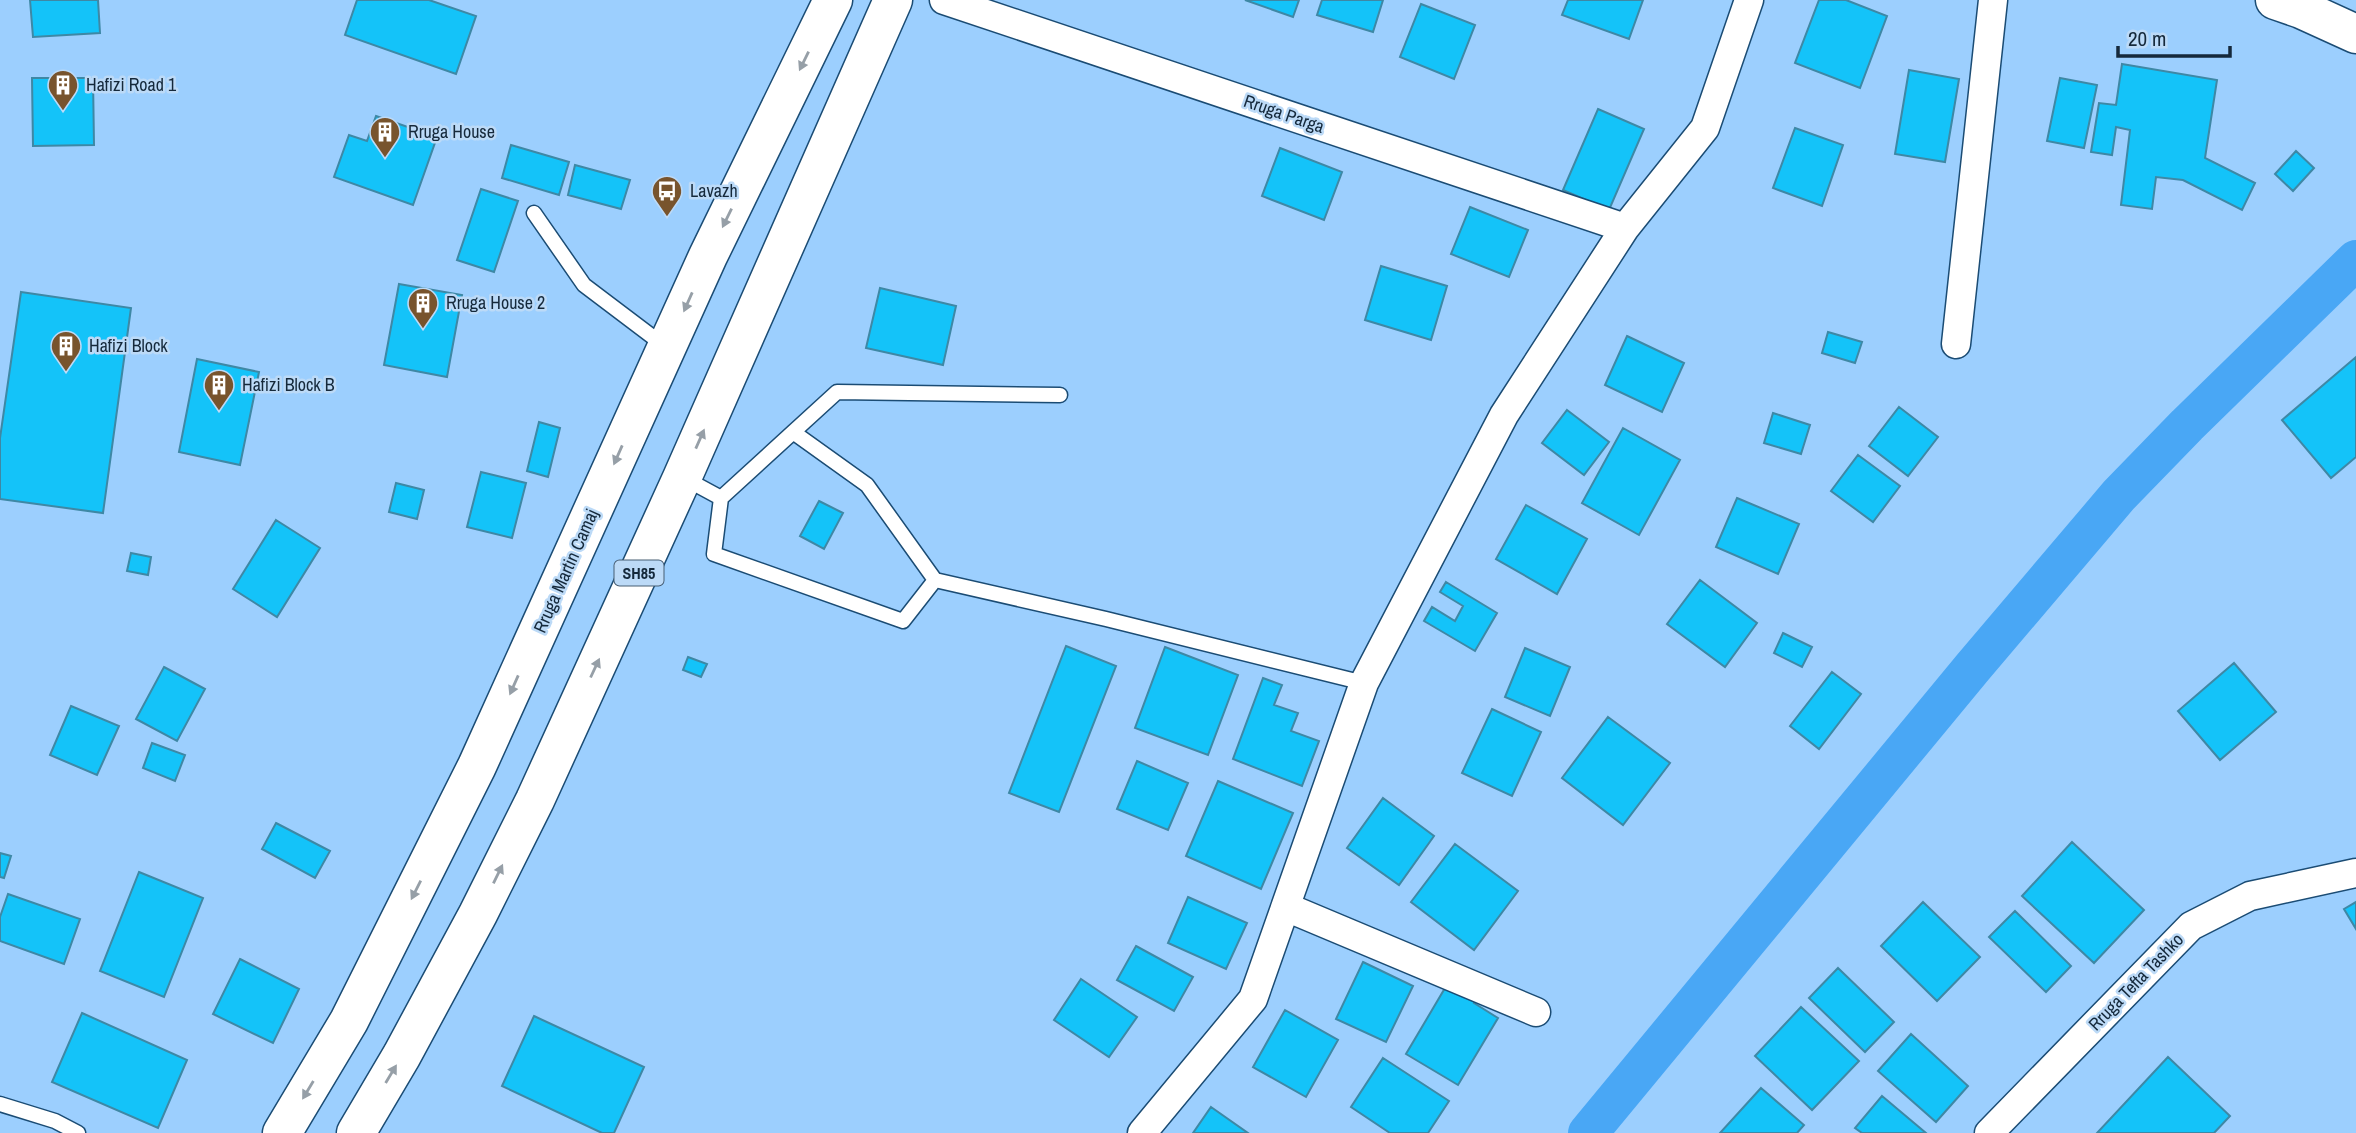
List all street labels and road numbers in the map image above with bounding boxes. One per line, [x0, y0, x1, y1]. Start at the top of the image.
street label: Rruga Parga [1241, 88, 1328, 139]
street label: Rruga Martin Camaj [527, 505, 604, 637]
road number: SH85 [614, 560, 664, 586]
street label: Rruga Tefta Tashko [2083, 927, 2189, 1036]

